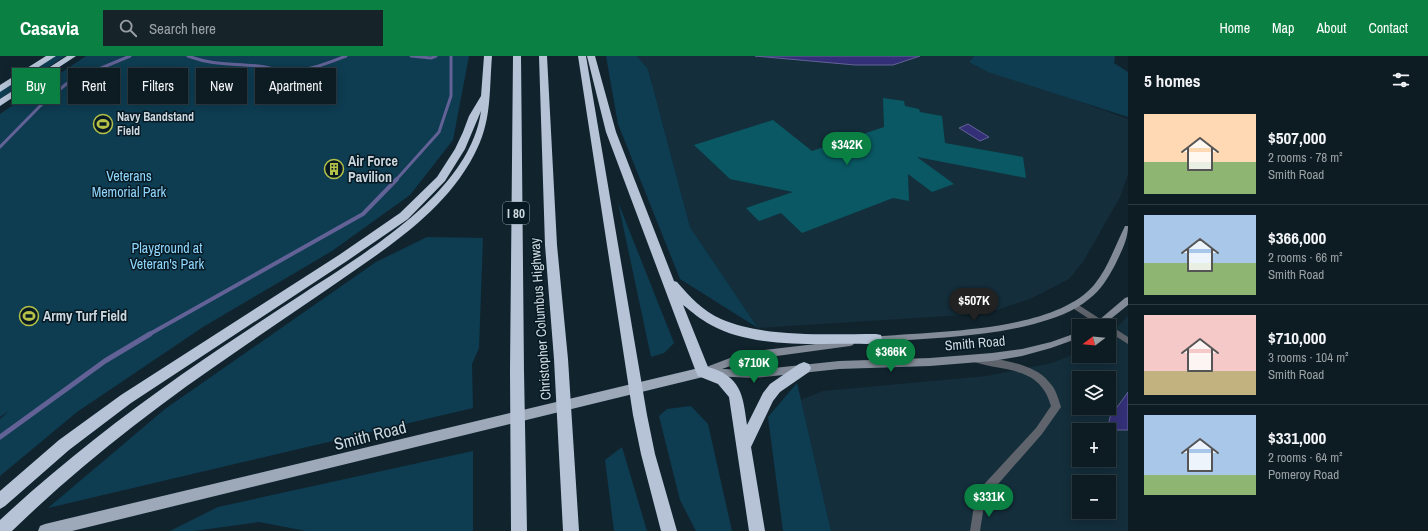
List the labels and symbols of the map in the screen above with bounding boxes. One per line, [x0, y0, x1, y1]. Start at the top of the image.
place label: Navy Bandstand Field [117, 109, 194, 139]
sports icon: Navy Bandstand Field [92, 113, 114, 135]
pin: $342K [819, 132, 875, 166]
place label: Air Force Pavilion [348, 152, 398, 186]
building icon: Air Force Pavilion [323, 158, 345, 180]
park label: Veterans Memorial Park [92, 167, 167, 201]
road number: I 80 [503, 202, 529, 224]
street label: Christopher Columbus Highway [525, 237, 555, 401]
park label: Playground at Veteran's Park [130, 239, 204, 273]
pin: $507K [946, 288, 1002, 322]
sports icon: Army Turf Field [18, 305, 40, 327]
place label: Army Turf Field [43, 307, 127, 325]
north arrow [1072, 319, 1116, 363]
street label: Smith Road [944, 331, 1006, 355]
pin: $366K [863, 339, 919, 373]
pin: $710K [726, 350, 782, 384]
street label: Smith Road [331, 415, 409, 455]
pin: $331K [961, 484, 1017, 518]

